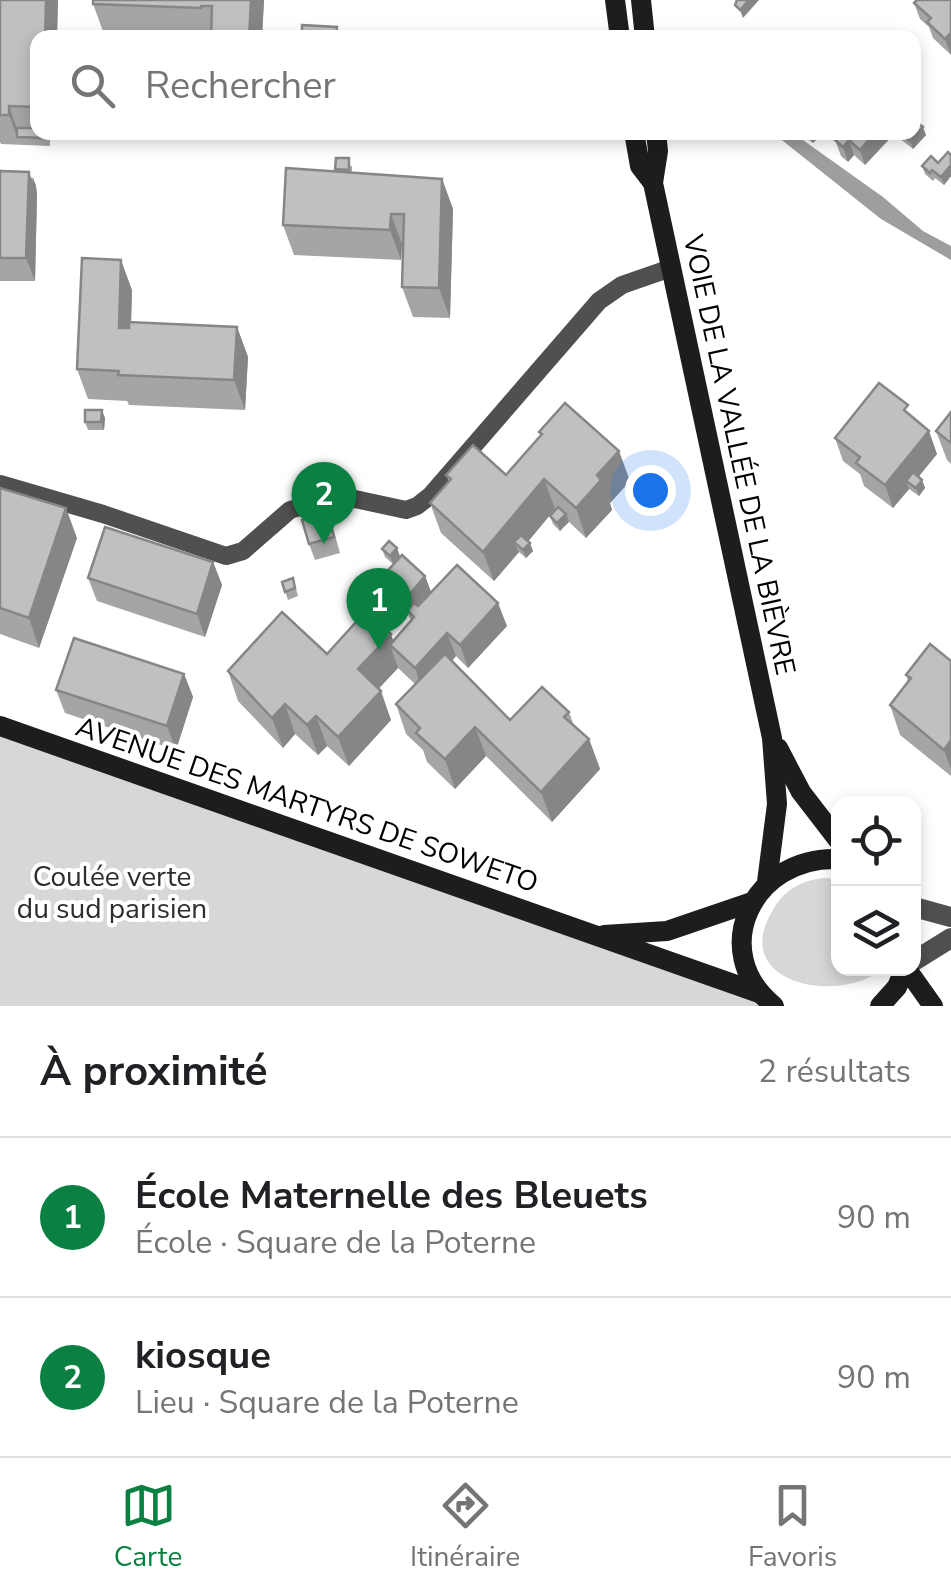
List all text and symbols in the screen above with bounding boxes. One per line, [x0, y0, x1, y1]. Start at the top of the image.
search box [30, 30, 921, 140]
icon: search [65, 58, 120, 113]
text: Rechercher [145, 60, 336, 111]
street label: VOIE DE LA VALLÉE DE LA BIÈVRE [674, 230, 804, 679]
pin: 2 [292, 462, 356, 544]
your location [625, 465, 676, 516]
pin: 1 [346, 568, 412, 650]
street label: AVENUE DES MARTYRS DE SOWETO [71, 708, 543, 902]
map controls [831, 796, 921, 976]
button: locate [831, 796, 921, 886]
park label: Coulée verte du sud parisien [17, 858, 207, 928]
button: layers [831, 886, 921, 976]
text: À proximité [40, 1043, 267, 1100]
text: 2 résultats [758, 1050, 911, 1093]
text: École Maternelle des Bleuets [135, 1170, 648, 1221]
text: 1 [63, 1196, 82, 1239]
text: 90 m [837, 1196, 911, 1239]
text: École · Square de la Poterne [135, 1221, 536, 1264]
text: kiosque [135, 1330, 271, 1381]
text: 2 [63, 1356, 82, 1399]
text: 90 m [837, 1356, 911, 1399]
text: Lieu · Square de la Poterne [135, 1381, 519, 1424]
tab: Carte [114, 1478, 182, 1576]
tab: Itinéraire [410, 1478, 520, 1576]
tab: Favoris [748, 1478, 837, 1576]

